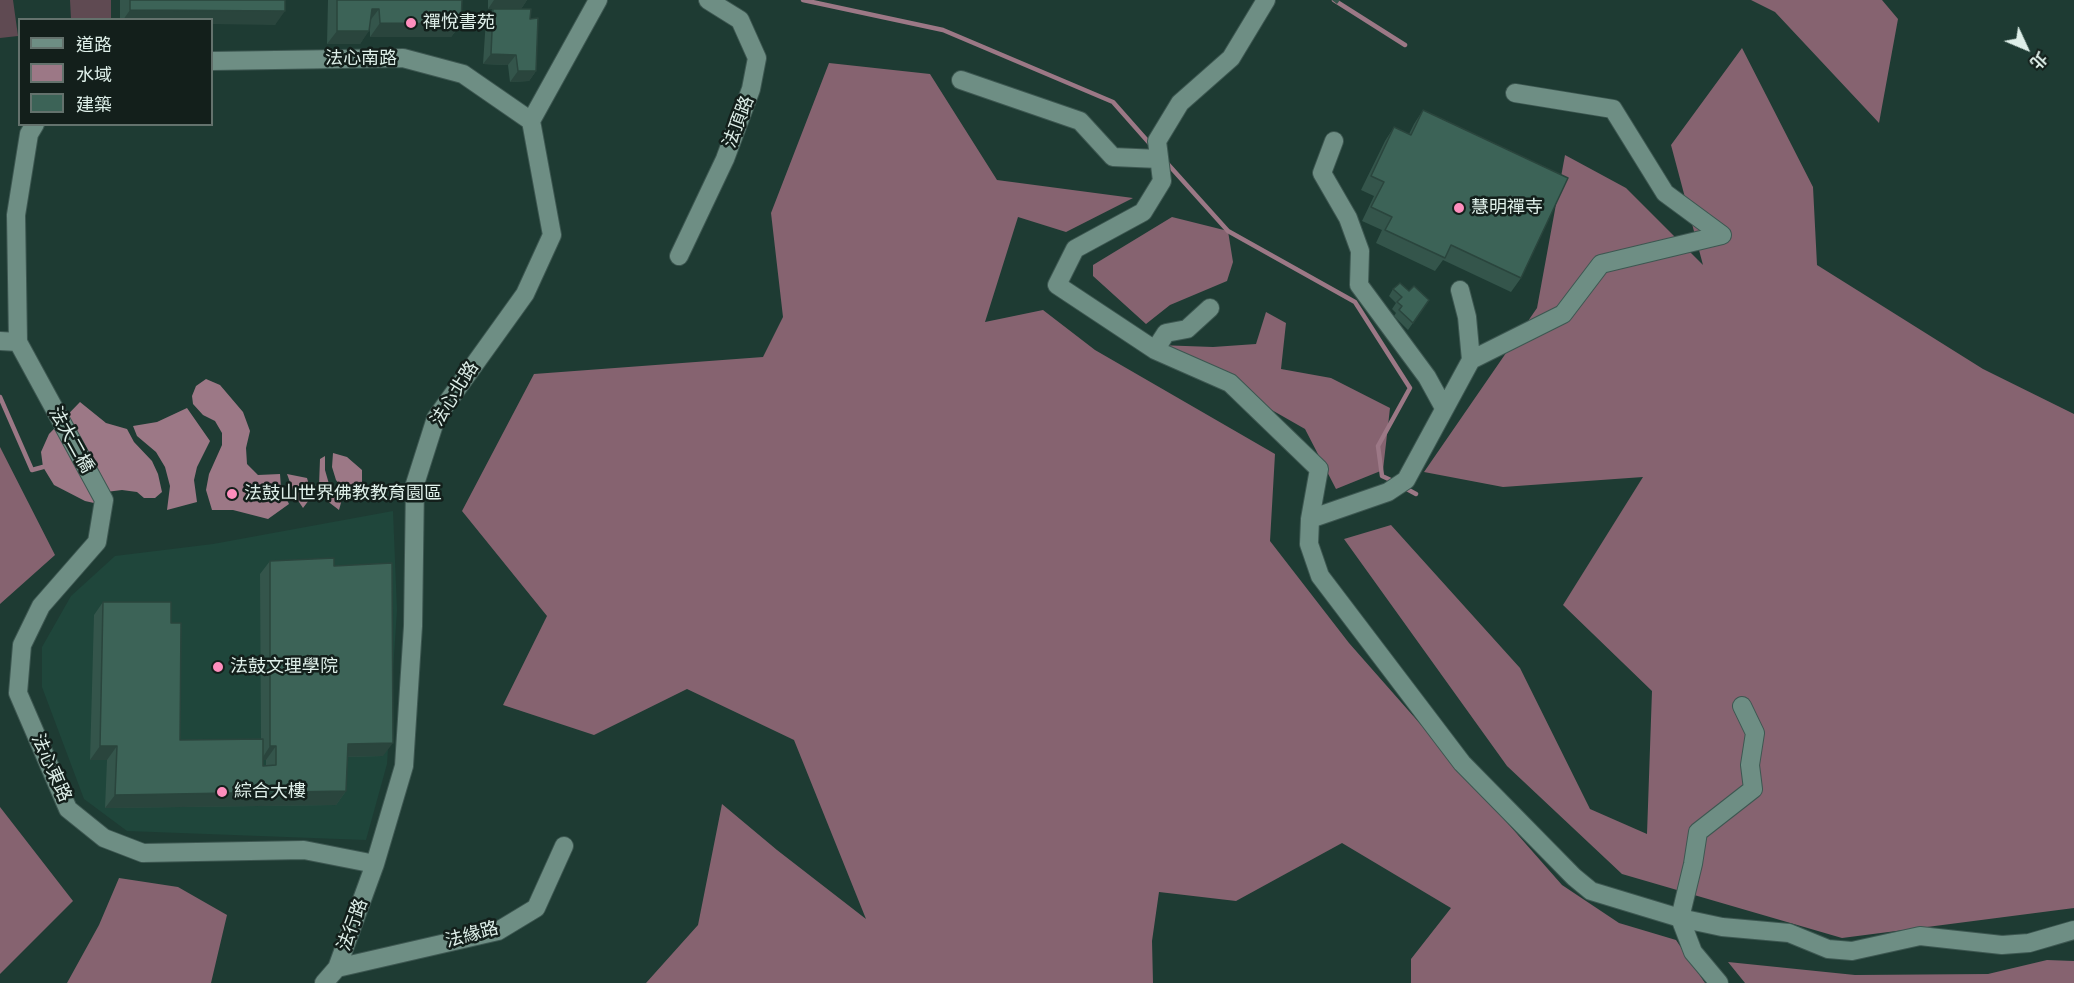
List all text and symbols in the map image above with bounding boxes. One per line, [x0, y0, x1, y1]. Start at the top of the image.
place label: 禪悅書苑 [423, 12, 495, 34]
marker: 禪悅書苑 [404, 16, 418, 30]
legend [18, 18, 213, 126]
north arrow [1996, 18, 2056, 78]
text: 道路 [76, 32, 112, 56]
text: 北 [2025, 47, 2052, 74]
street label: 法心南路 [325, 48, 397, 70]
text: 水域 [76, 62, 112, 86]
text: 建築 [76, 92, 112, 116]
street label: 法頂路 [719, 93, 759, 151]
place label: 慧明禪寺 [1471, 197, 1543, 219]
marker: 慧明禪寺 [1452, 201, 1466, 215]
street label: 法心北路 [427, 358, 483, 430]
street label: 法大二橋 [44, 403, 98, 477]
place label: 法鼓山世界佛教教育園區 [244, 483, 442, 505]
marker: 法鼓山世界佛教教育園區 [225, 487, 239, 501]
place label: 法鼓文理學院 [230, 656, 338, 678]
marker: 法鼓文理學院 [211, 660, 225, 674]
street label: 法心東路 [26, 731, 76, 805]
place label: 綜合大樓 [234, 781, 306, 803]
marker: 綜合大樓 [215, 785, 229, 799]
street label: 法行路 [334, 896, 372, 954]
street label: 法緣路 [443, 918, 501, 952]

